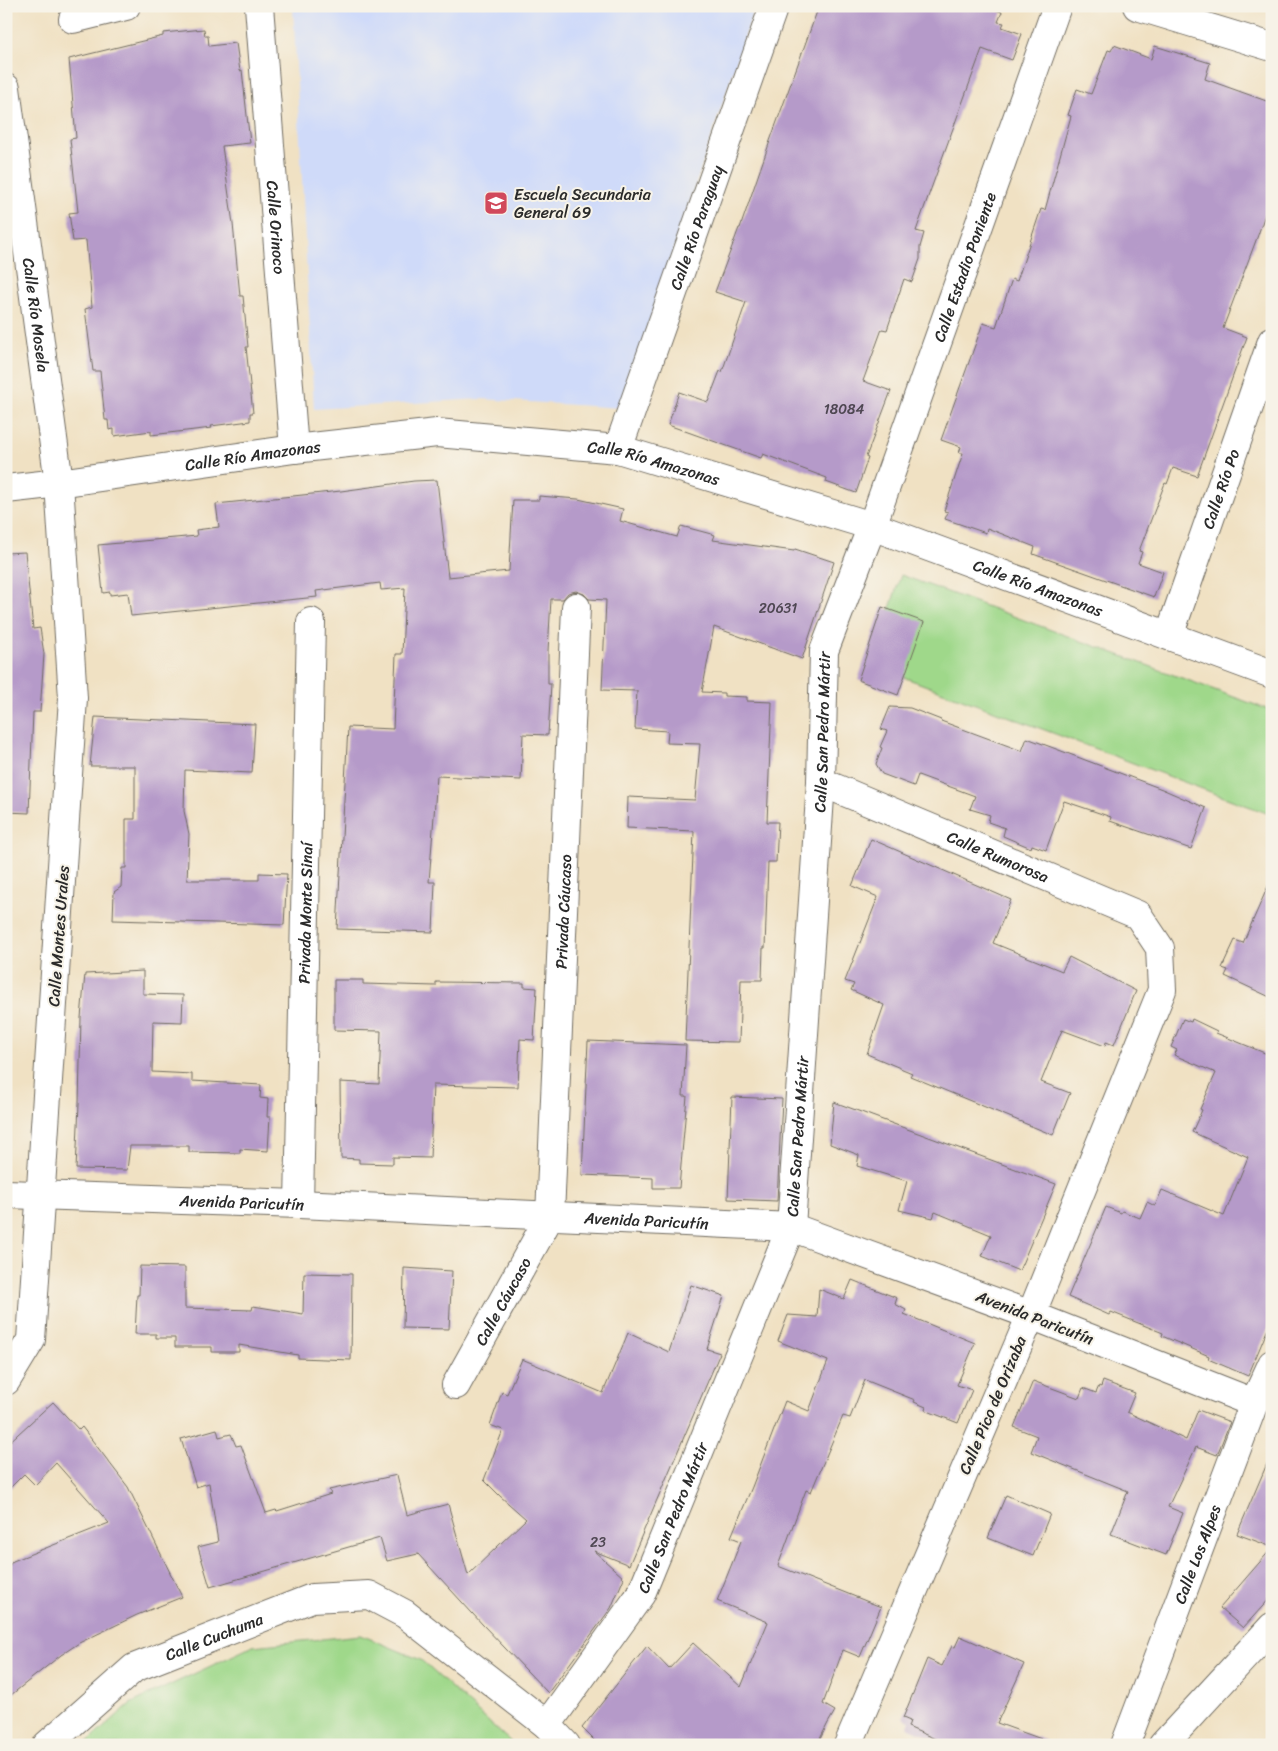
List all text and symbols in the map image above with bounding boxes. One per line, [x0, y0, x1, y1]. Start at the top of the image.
street label: Calle Río Paraguay [661, 160, 732, 294]
street label: Calle Orinoco [258, 179, 294, 275]
place label: Escuela Secundaria General 69 [514, 180, 652, 227]
street label: Calle Estadio Poniente [925, 188, 1005, 346]
school or university icon: Escuela Secundaria General 69 [483, 190, 509, 216]
street label: Calle Río Mosela [14, 256, 58, 374]
house number: 18084 [824, 397, 864, 422]
street label: Calle Río Amazonas [183, 432, 323, 480]
street label: Calle Río Amazonas [586, 432, 724, 494]
street label: Calle Río Po [1194, 445, 1248, 533]
street label: Calle Río Amazonas [969, 551, 1108, 625]
house number: 20631 [759, 596, 797, 621]
street label: Calle San Pedro Mártir [805, 650, 839, 813]
street label: Calle Rumorosa [942, 822, 1053, 891]
street label: Privada Monte Sinaí [290, 839, 322, 984]
street label: Privada Cáucaso [547, 854, 580, 970]
street label: Calle Montes Urales [39, 864, 78, 1008]
street label: Calle San Pedro Mártir [778, 1054, 818, 1217]
street label: Avenida Paricutín [178, 1186, 305, 1219]
street label: Avenida Paricutín [582, 1203, 710, 1238]
street label: Calle Cáucaso [467, 1252, 540, 1351]
street label: Avenida Paricutín [971, 1281, 1099, 1353]
street label: Calle Pico de Orizaba [950, 1330, 1035, 1479]
street label: Calle San Pedro Mártir [629, 1436, 717, 1598]
street label: Calle Los Alpes [1166, 1500, 1230, 1608]
house number: 23 [590, 1530, 606, 1555]
street label: Calle Cuchuma [161, 1604, 268, 1669]

